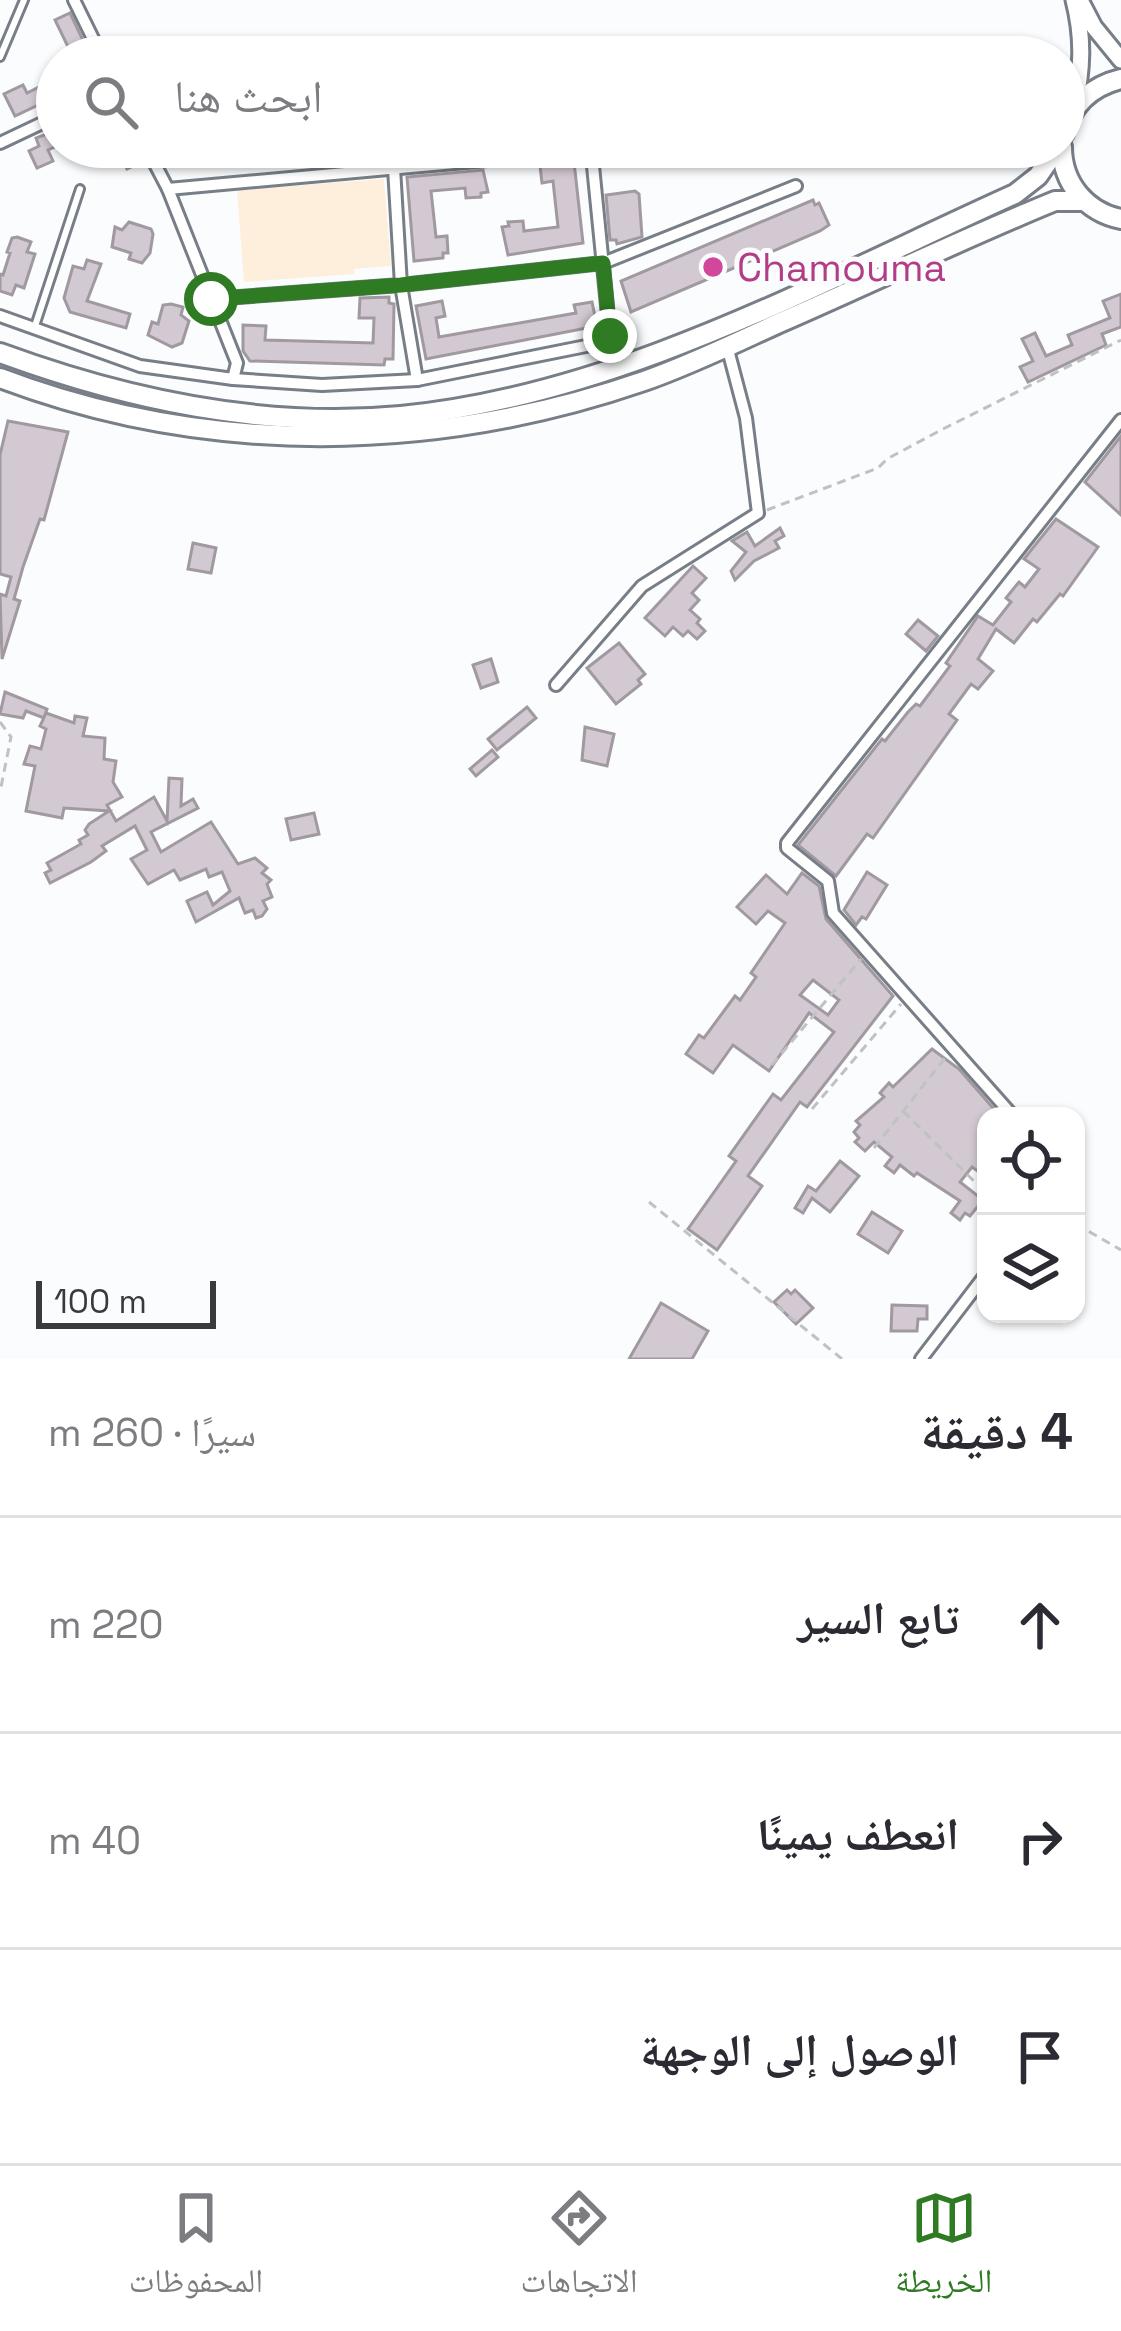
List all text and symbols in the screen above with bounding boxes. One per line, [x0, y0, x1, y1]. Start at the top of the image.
search box [36, 36, 1085, 168]
text: ابحث هنا [174, 68, 323, 125]
icon: search [78, 69, 144, 135]
place label: Chamouma [737, 243, 946, 292]
marker: Chamouma [700, 254, 726, 280]
route start [184, 272, 238, 326]
route end [583, 309, 637, 363]
map controls [977, 1107, 1085, 1323]
button: locate [977, 1107, 1085, 1215]
button: layers [977, 1215, 1085, 1323]
scale bar [36, 1275, 216, 1328]
text: 100 m [54, 1281, 147, 1323]
text: 4 دقيقة [921, 1399, 1073, 1464]
text: سيرًا · 260 m [48, 1408, 256, 1457]
text: تابع السير [797, 1590, 959, 1647]
icon: ahead [1007, 1592, 1073, 1658]
text: 220 m [48, 1600, 164, 1649]
text: انعطف يمينًا [757, 1806, 959, 1863]
icon: right [1007, 1808, 1073, 1874]
text: 40 m [48, 1816, 141, 1865]
text: الوصول إلى الوجهة [640, 2022, 959, 2079]
icon: arrive [1007, 2024, 1073, 2090]
tab: المحفوظات [129, 2185, 263, 2313]
tab: الاتجاهات [520, 2185, 638, 2313]
tab: الخريطة [895, 2185, 992, 2313]

